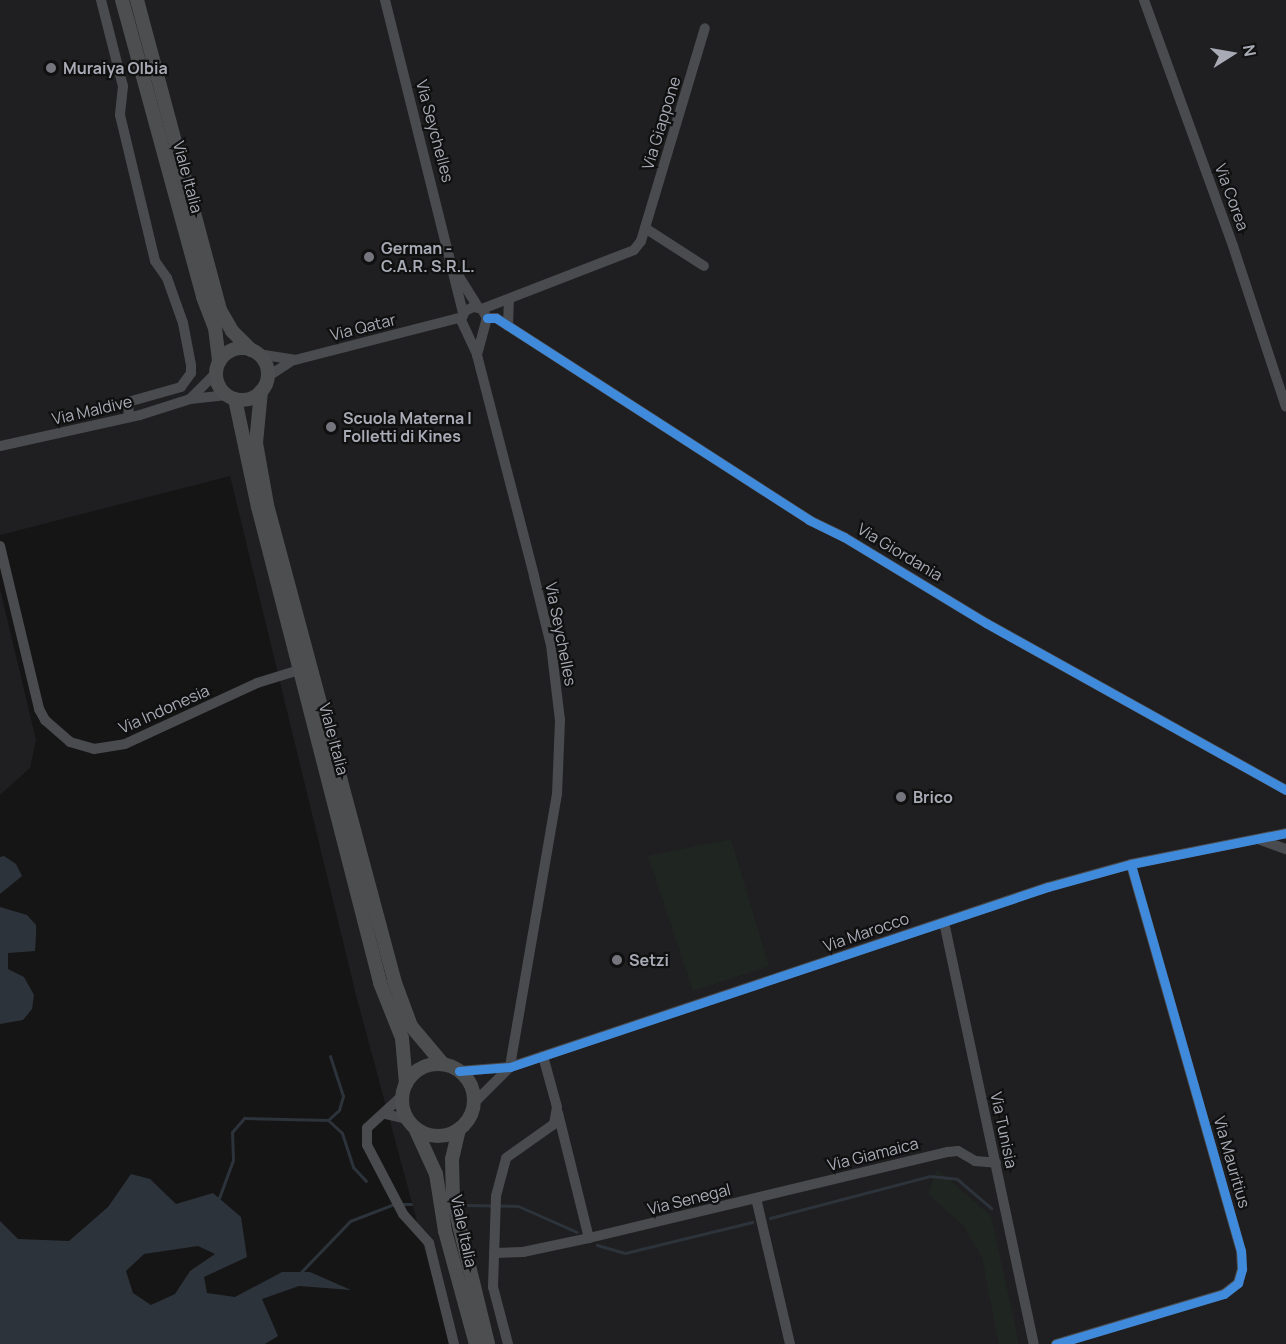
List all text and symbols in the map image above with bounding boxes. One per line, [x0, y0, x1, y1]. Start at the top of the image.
north arrow [1202, 24, 1262, 84]
text: N [1238, 43, 1262, 58]
place label: Muraiya Olbia [63, 58, 168, 78]
marker: Muraiya Olbia [44, 61, 58, 75]
street label: Via Giappone [638, 74, 684, 172]
street label: Via Seychelles [412, 78, 458, 184]
street label: Viale Italia [169, 139, 207, 215]
street label: Via Corea [1211, 161, 1253, 233]
place label: German - C.A.R. S.R.L. [381, 238, 475, 276]
marker: German - C.A.R. S.R.L. [362, 250, 376, 264]
street label: Via Qatar [328, 310, 398, 344]
street label: Via Maldive [50, 391, 134, 429]
place label: Scuola Materna I Folletti di Kines [343, 408, 472, 446]
marker: Scuola Materna I Folletti di Kines [324, 420, 338, 434]
street label: Via Giordania [854, 519, 946, 585]
street label: Via Seychelles [542, 580, 580, 688]
street label: Via Indonesia [116, 680, 212, 738]
street label: Viale Italia [315, 701, 353, 777]
place label: Brico [913, 787, 953, 807]
marker: Brico [894, 790, 908, 804]
street label: Via Marocco [821, 908, 911, 956]
place label: Setzi [629, 950, 669, 970]
marker: Setzi [610, 953, 624, 967]
street label: Via Tunisia [987, 1090, 1021, 1170]
street label: Via Mauritius [1210, 1114, 1254, 1210]
street label: Via Giamaica [826, 1133, 920, 1175]
street label: Via Senegal [645, 1179, 733, 1219]
street label: Viale Italia [447, 1193, 481, 1269]

